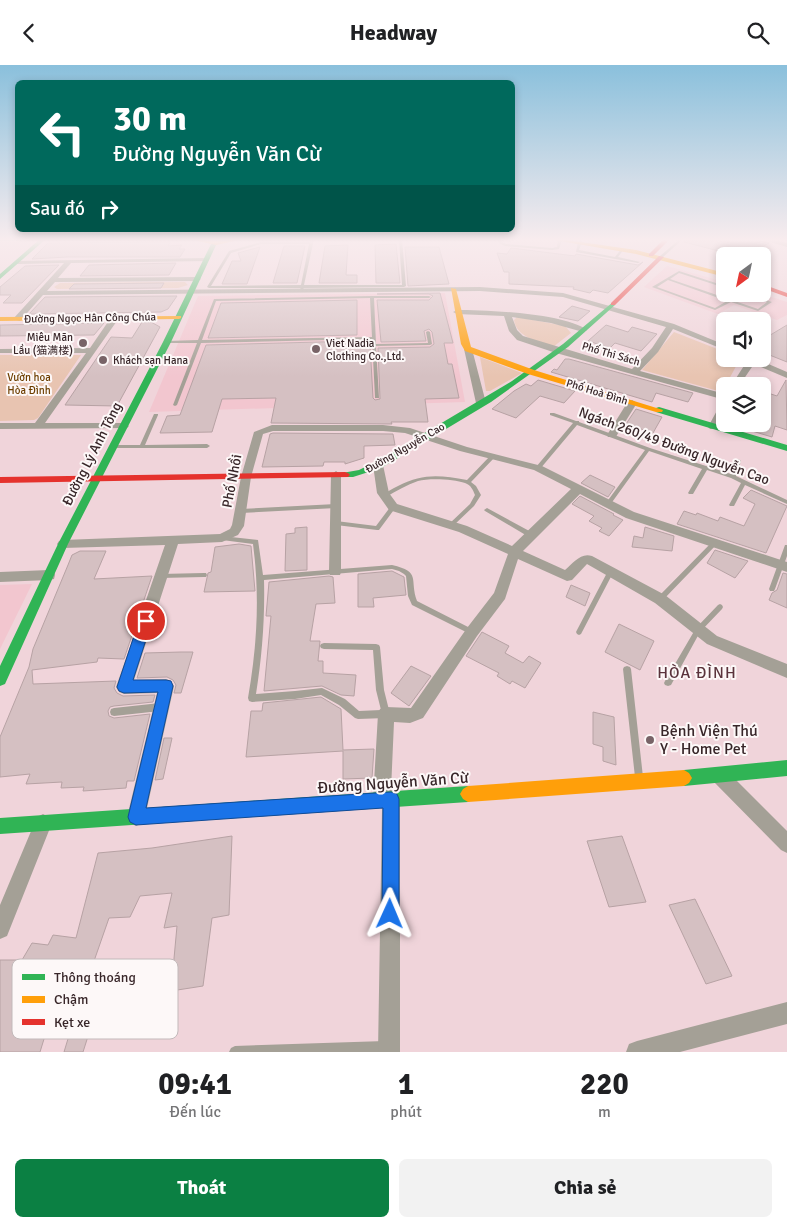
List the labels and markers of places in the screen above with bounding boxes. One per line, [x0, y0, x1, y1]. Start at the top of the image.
place label: Miêu Mãn Lầu (猫满楼) [13, 331, 73, 357]
marker: Miêu Mãn Lầu (猫满楼) [77, 337, 89, 349]
place label: Viet Nadia Clothing Co.,Ltd. [326, 337, 404, 363]
marker: Viet Nadia Clothing Co.,Ltd. [310, 343, 322, 355]
marker: Khách sạn Hana [97, 354, 109, 366]
place label: Khách sạn Hana [113, 354, 188, 367]
pin [125, 600, 167, 642]
place label: Bệnh Viện Thú Y - Home Pet [660, 721, 758, 759]
marker: Bệnh Viện Thú Y - Home Pet [644, 734, 656, 746]

